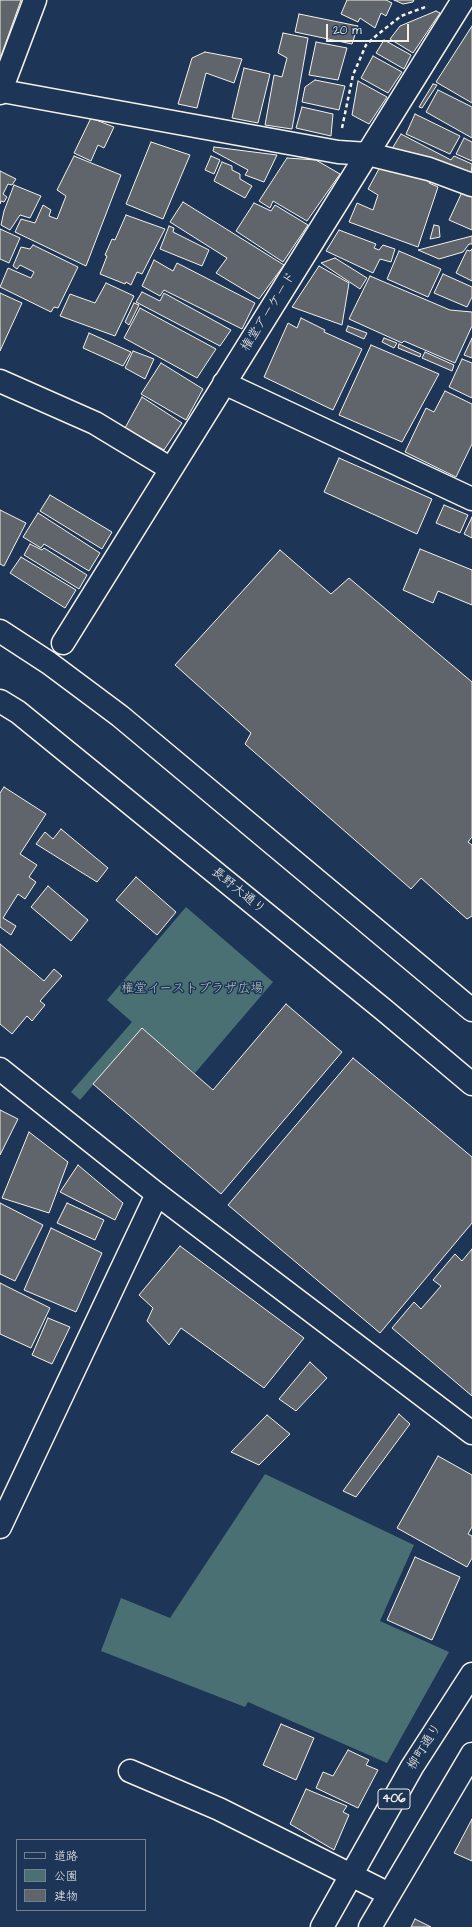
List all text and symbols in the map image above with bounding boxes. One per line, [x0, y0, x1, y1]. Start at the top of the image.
scale bar [328, 16, 411, 42]
text: 20 m [333, 22, 362, 39]
street label: 権堂アーケード [238, 270, 300, 354]
street label: 長野大通り [208, 864, 268, 918]
park label: 権堂イーストプラザ広場 [121, 981, 263, 997]
street label: 柳町通り [405, 1721, 445, 1773]
road number: 406 [378, 1789, 410, 1809]
legend [16, 1839, 146, 1911]
text: 道路 [54, 1848, 78, 1865]
text: 公園 [54, 1868, 78, 1885]
text: 建物 [54, 1888, 78, 1905]

